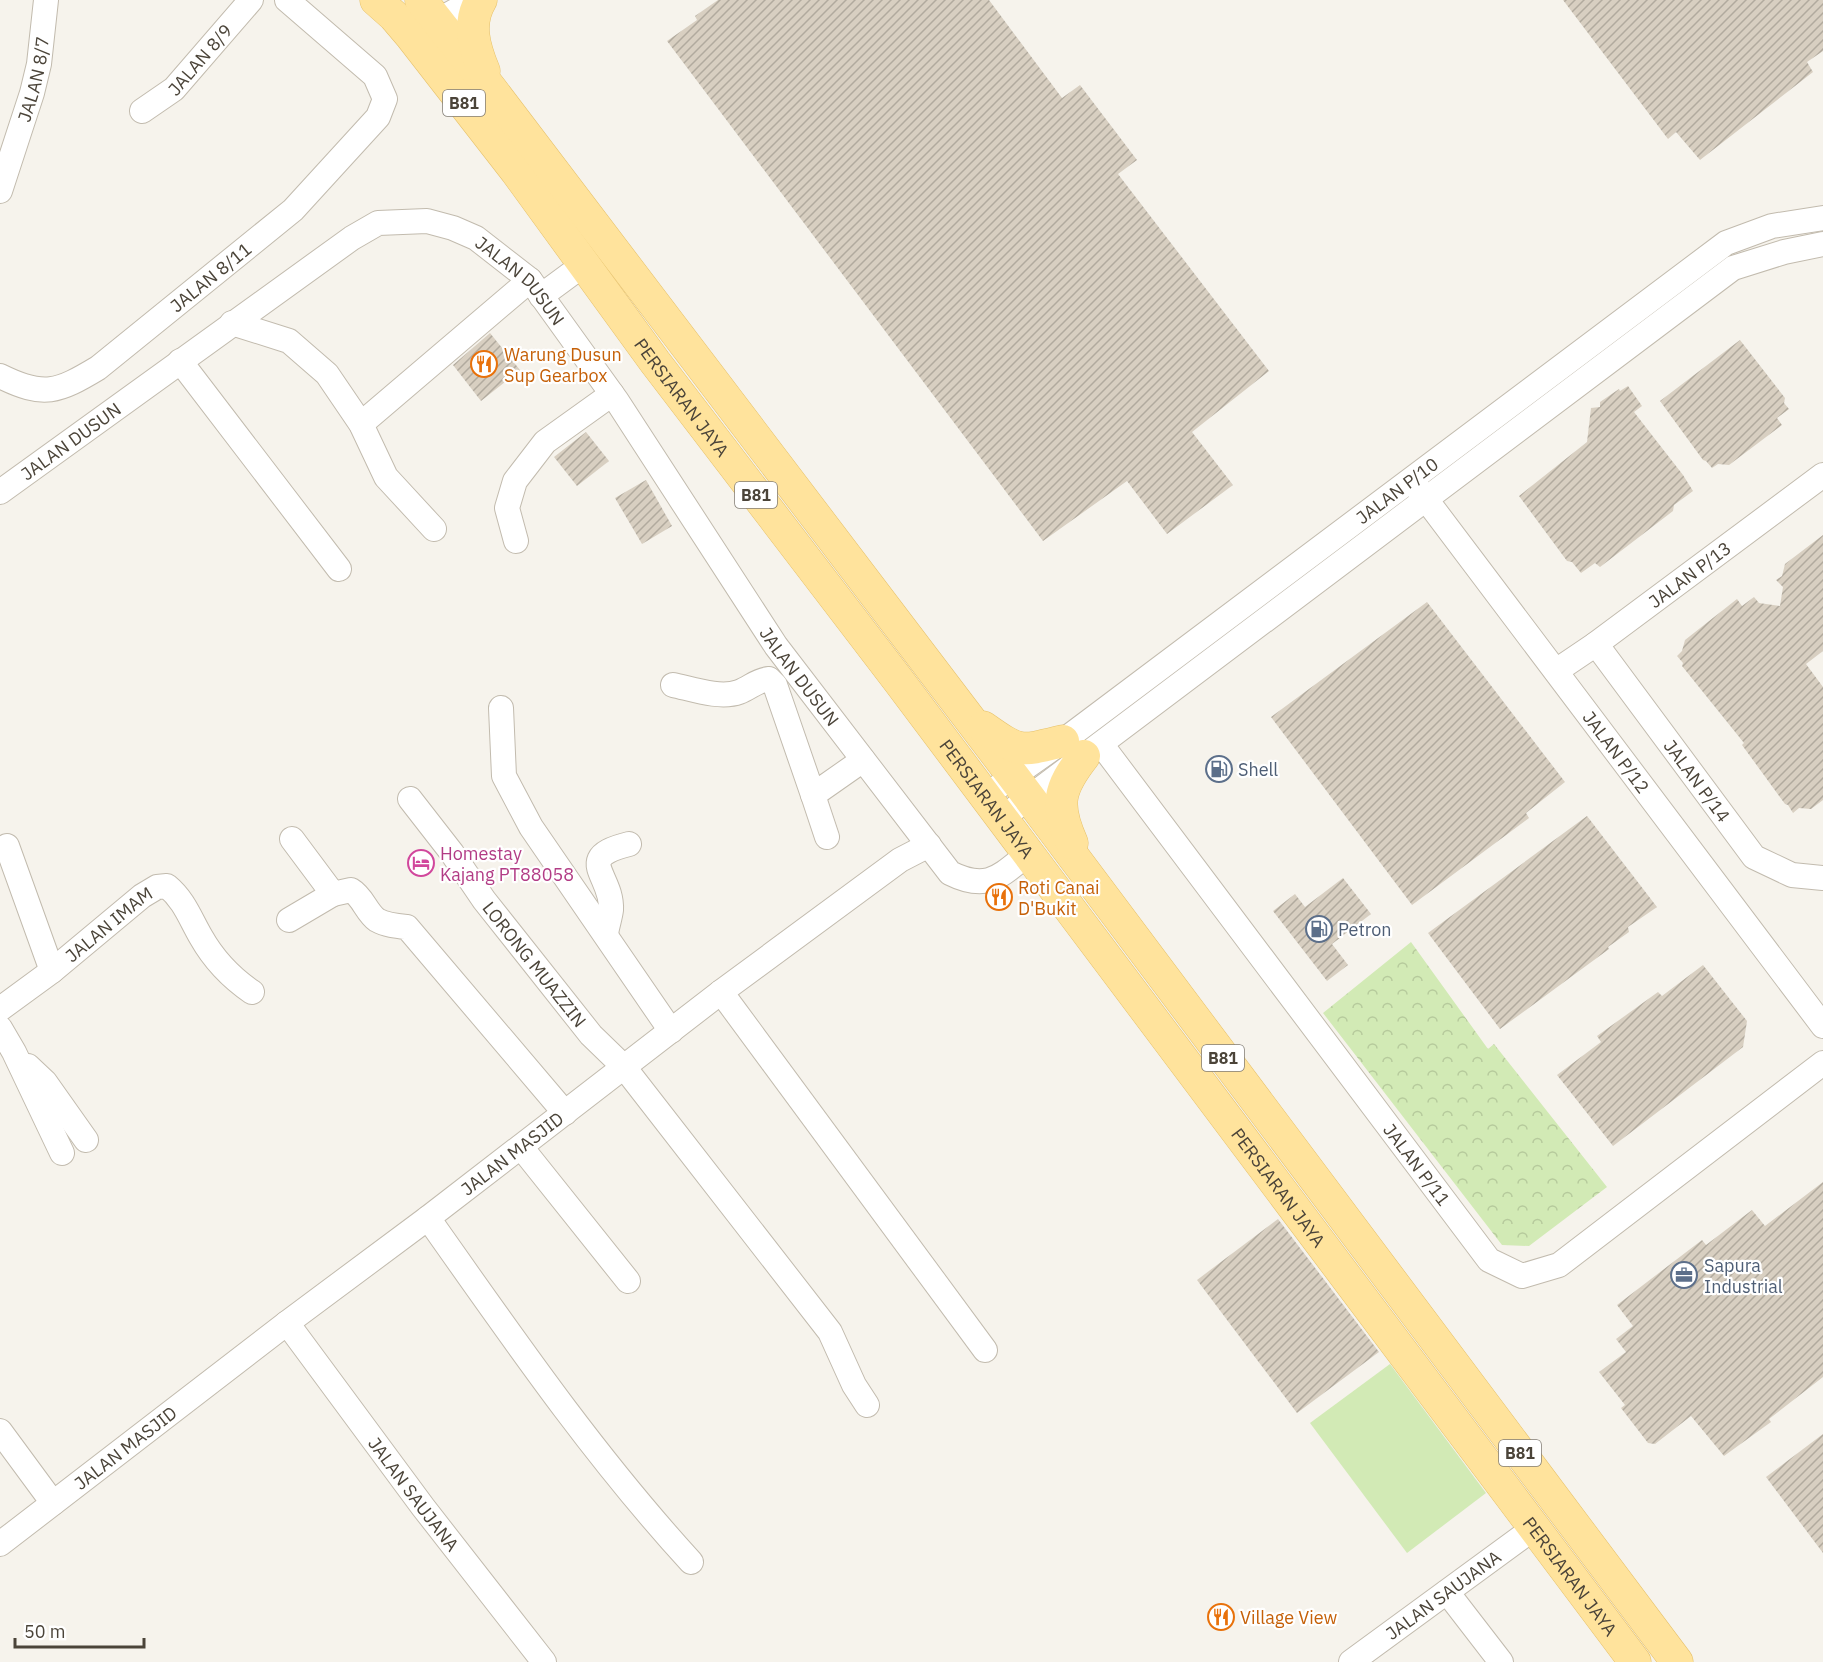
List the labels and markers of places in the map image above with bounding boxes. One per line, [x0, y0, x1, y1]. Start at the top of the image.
place label: Warung Dusun Sup Gearbox [504, 343, 622, 387]
restaurant icon: Warung Dusun Sup Gearbox [469, 349, 499, 379]
fuel station icon: Shell [1204, 754, 1234, 784]
place label: Shell [1238, 758, 1278, 781]
place label: Homestay Kajang PT88058 [440, 842, 574, 886]
hotel icon: Homestay Kajang PT88058 [406, 848, 436, 878]
place label: Roti Canai D'Bukit [1018, 876, 1100, 920]
restaurant icon: Roti Canai D'Bukit [984, 882, 1014, 912]
fuel station icon: Petron [1304, 914, 1334, 944]
place label: Petron [1338, 918, 1392, 941]
place label: Sapura Industrial [1704, 1254, 1783, 1298]
office icon: Sapura Industrial [1669, 1260, 1699, 1290]
restaurant icon: Village View [1206, 1602, 1236, 1632]
place label: Village View [1240, 1606, 1338, 1629]

